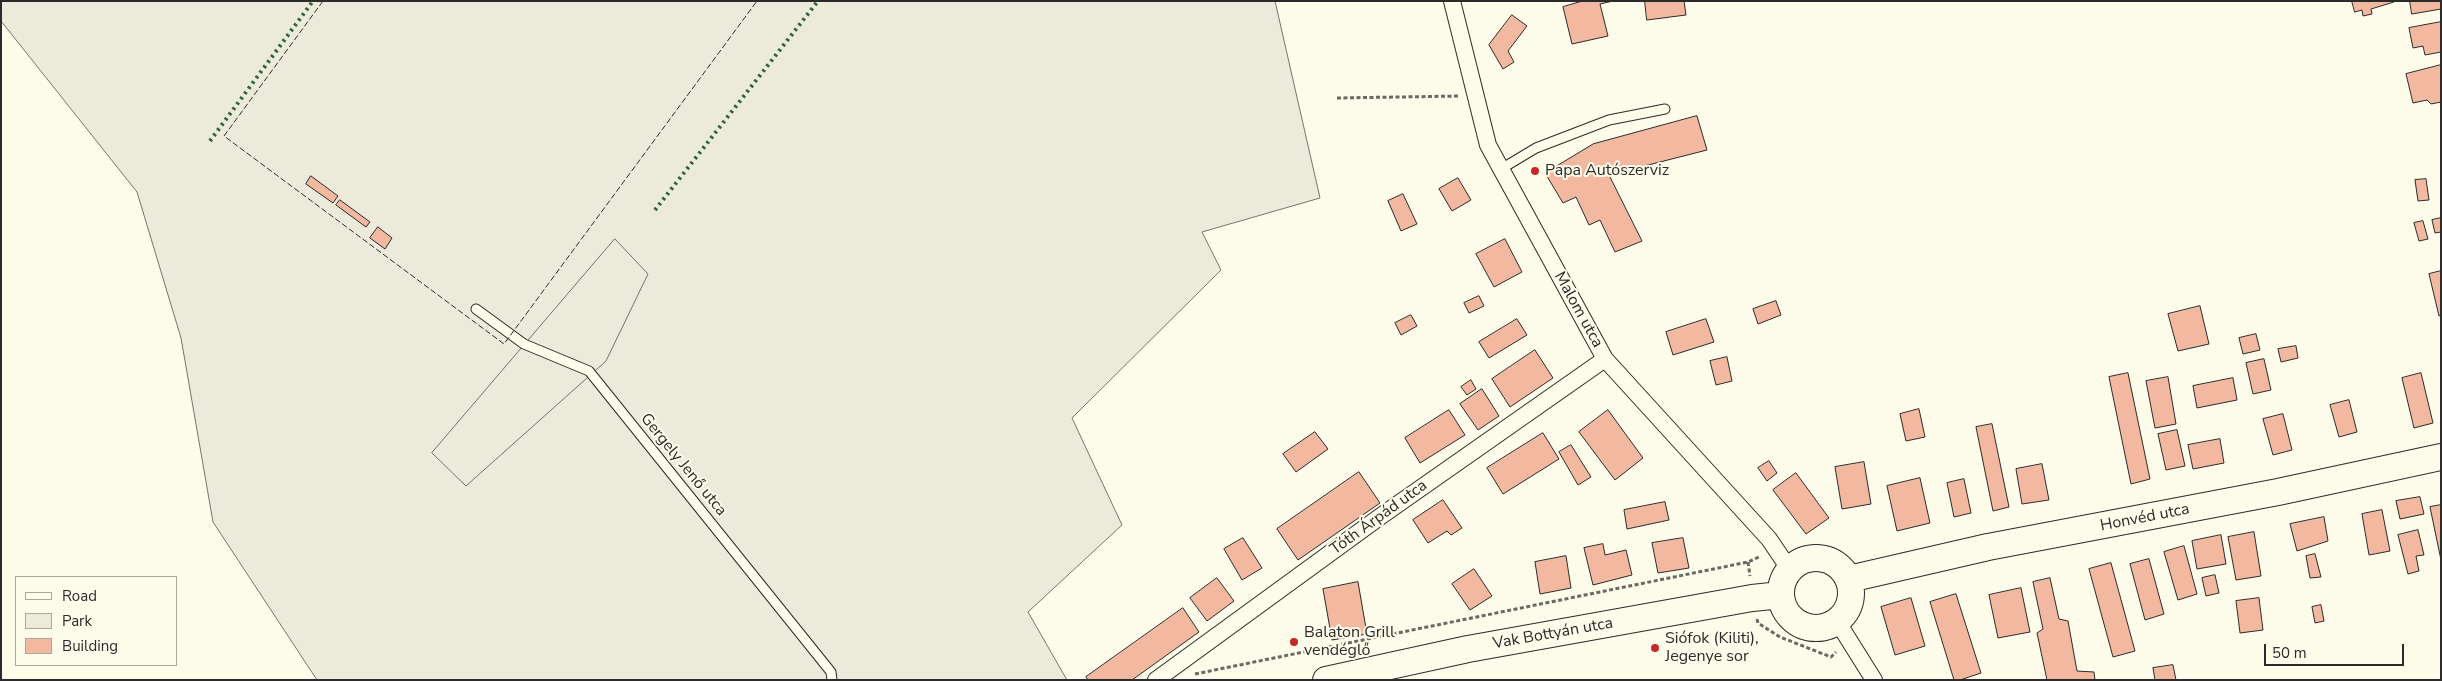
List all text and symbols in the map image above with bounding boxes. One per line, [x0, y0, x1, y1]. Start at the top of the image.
place label: Papa Autószerviz [1545, 161, 1669, 181]
marker: Papa Autószerviz [1529, 165, 1541, 177]
street label: Malom utca [1549, 269, 1607, 351]
street label: Gergely Jenő utca [636, 410, 730, 520]
street label: Tóth Árpád utca [1327, 476, 1431, 560]
street label: Honvéd utca [2099, 500, 2191, 536]
legend [15, 576, 178, 666]
text: Road [62, 586, 97, 606]
text: Park [62, 611, 92, 631]
street label: Vak Bottyán utca [1492, 614, 1614, 654]
place label: Balaton Grill vendéglő [1304, 623, 1395, 661]
place label: Siófok (Kiliti), Jegenye sor [1665, 629, 1759, 667]
scale bar [2267, 634, 2407, 666]
text: Building [62, 636, 118, 656]
marker: Balaton Grill vendéglő [1288, 636, 1300, 648]
marker: Siófok (Kiliti), Jegenye sor [1649, 642, 1661, 654]
text: 50 m [2272, 643, 2307, 663]

